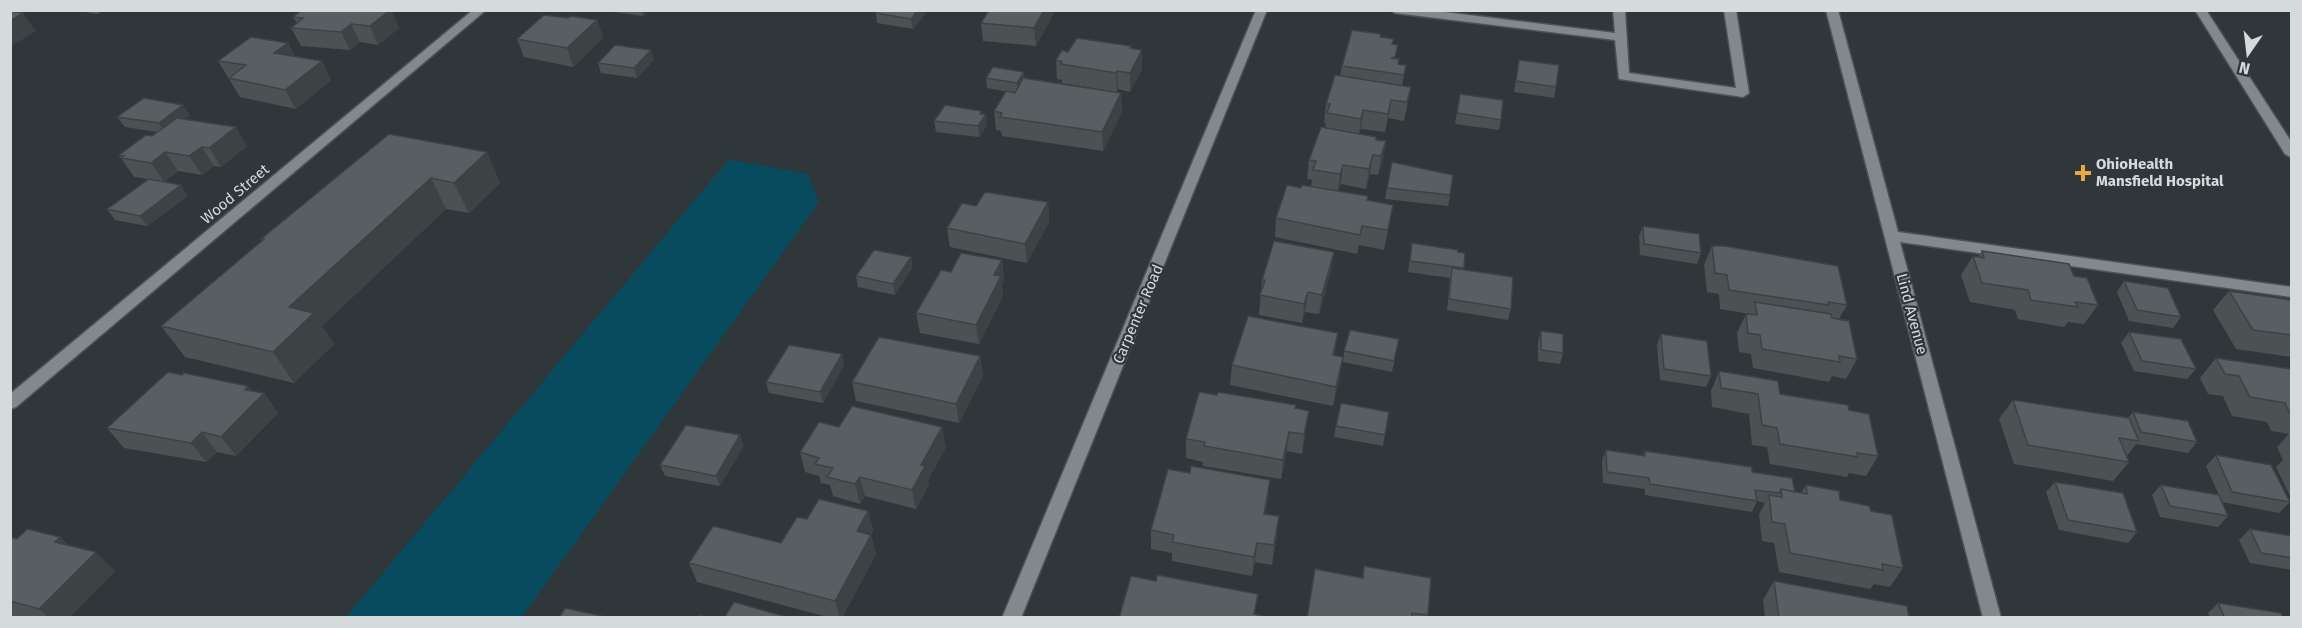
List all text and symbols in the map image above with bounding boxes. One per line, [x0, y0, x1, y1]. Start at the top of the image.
north arrow [2218, 24, 2278, 84]
text: N [2237, 58, 2252, 79]
place label: OhioHealth Mansfield Hospital [2096, 155, 2224, 190]
street label: Wood Street [197, 160, 273, 228]
marker: OhioHealth Mansfield Hospital [2074, 164, 2092, 182]
street label: Carpenter Road [1109, 262, 1167, 366]
street label: Lind Avenue [1893, 271, 1931, 357]

